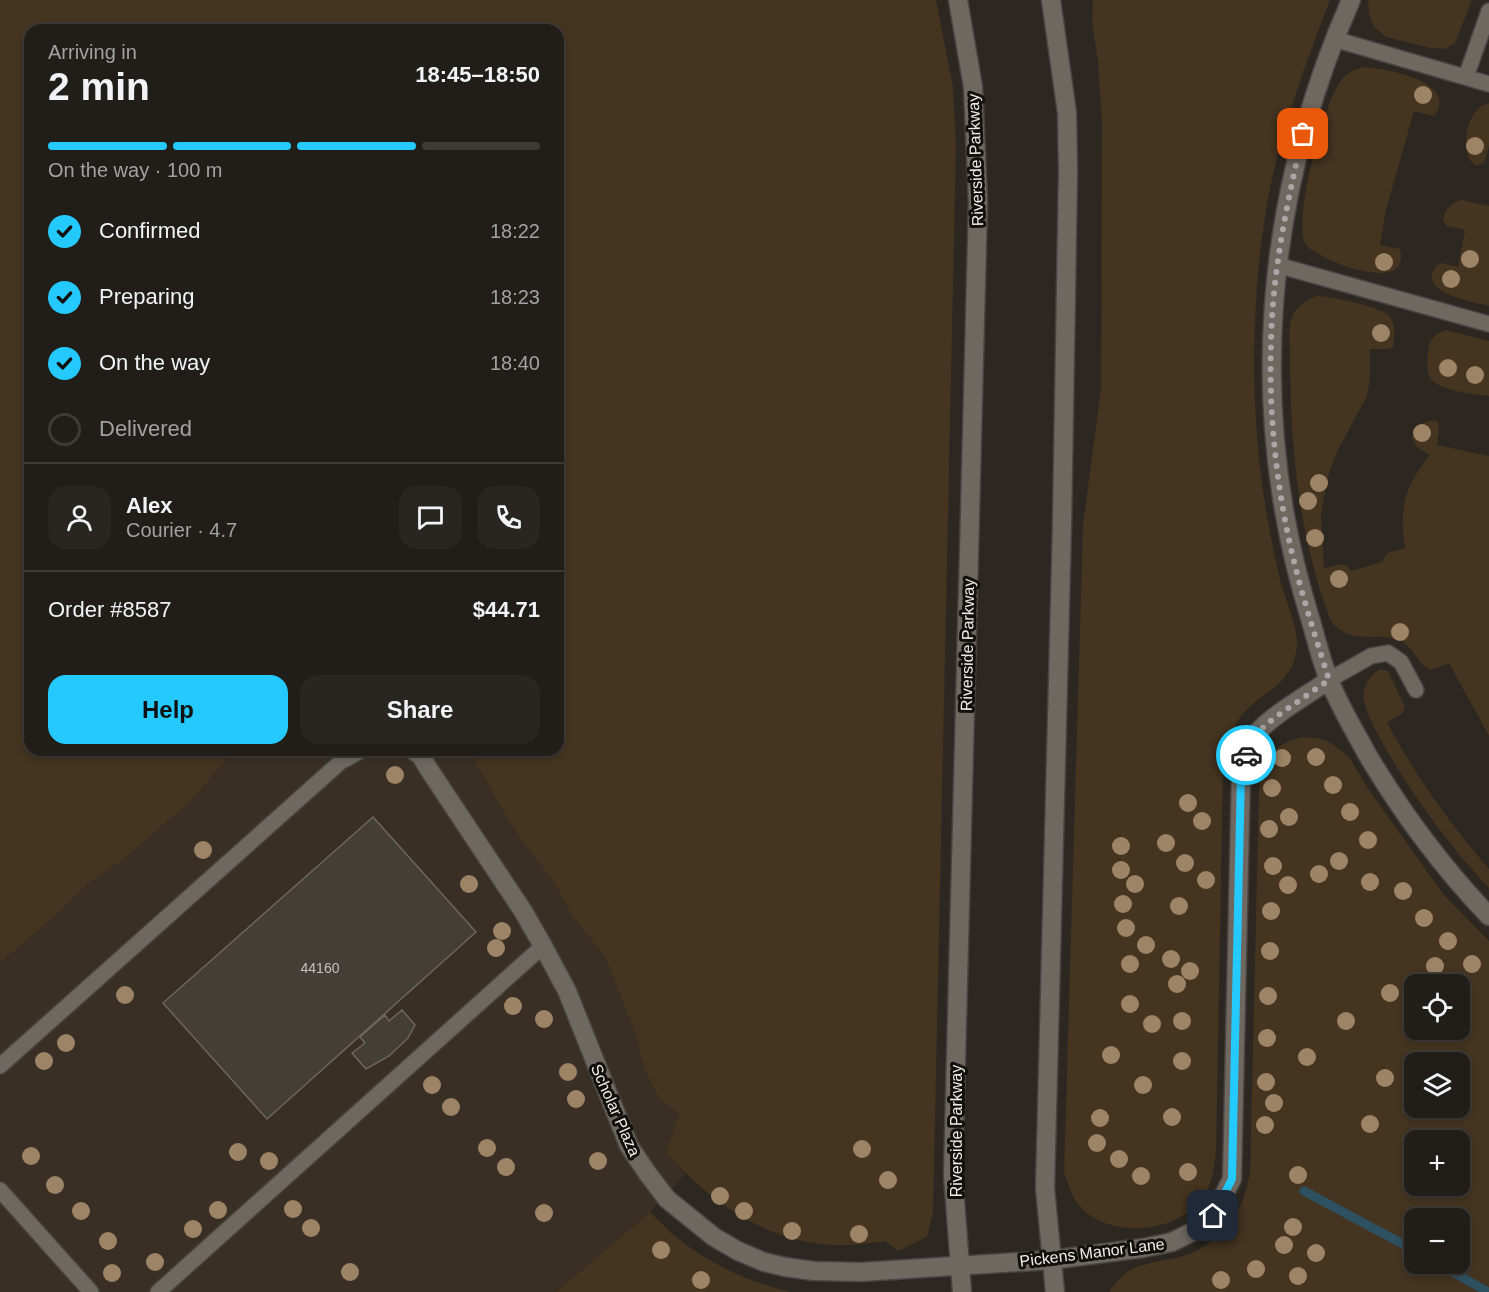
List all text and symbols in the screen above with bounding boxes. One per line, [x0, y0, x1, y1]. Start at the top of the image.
text: Arriving in [48, 41, 137, 63]
text: 18:45–18:50 [415, 62, 540, 87]
text: 2 min [48, 65, 150, 108]
street label: Riverside Parkway [965, 93, 986, 226]
pin [1277, 108, 1328, 159]
icon: bag [1286, 117, 1319, 150]
text: On the way · 100 m [48, 159, 223, 181]
icon: check [48, 215, 81, 248]
text: Confirmed [99, 218, 200, 243]
text: 18:22 [490, 220, 540, 242]
icon: check [48, 281, 81, 314]
text: Preparing [99, 284, 194, 309]
text: 18:23 [490, 286, 540, 308]
icon: check [48, 347, 81, 380]
text: On the way [99, 350, 210, 375]
text: 18:40 [490, 352, 540, 374]
text: Delivered [99, 416, 192, 441]
button: person [48, 486, 111, 549]
button: chat [399, 486, 462, 549]
button: phone [477, 486, 540, 549]
text: Alex [126, 493, 172, 518]
text: Courier · 4.7 [126, 519, 237, 541]
street label: Riverside Parkway [958, 579, 977, 711]
text: Order #8587 [48, 597, 172, 622]
text: $44.71 [473, 597, 540, 622]
button: Help [48, 675, 288, 744]
button: Share [300, 675, 540, 744]
courier [1216, 725, 1276, 785]
icon: car [1230, 739, 1263, 772]
house number: 44160 [301, 960, 340, 976]
map controls [1404, 974, 1470, 1274]
button: locate [1404, 974, 1470, 1040]
button: layers [1404, 1052, 1470, 1118]
street label: Scholar Plaza [588, 1062, 643, 1159]
street label: Riverside Parkway [948, 1065, 965, 1197]
button: + [1404, 1130, 1470, 1196]
pin [1187, 1190, 1238, 1241]
icon: home [1196, 1199, 1229, 1232]
button: − [1404, 1208, 1470, 1274]
street label: Pickens Manor Lane [1019, 1235, 1166, 1270]

